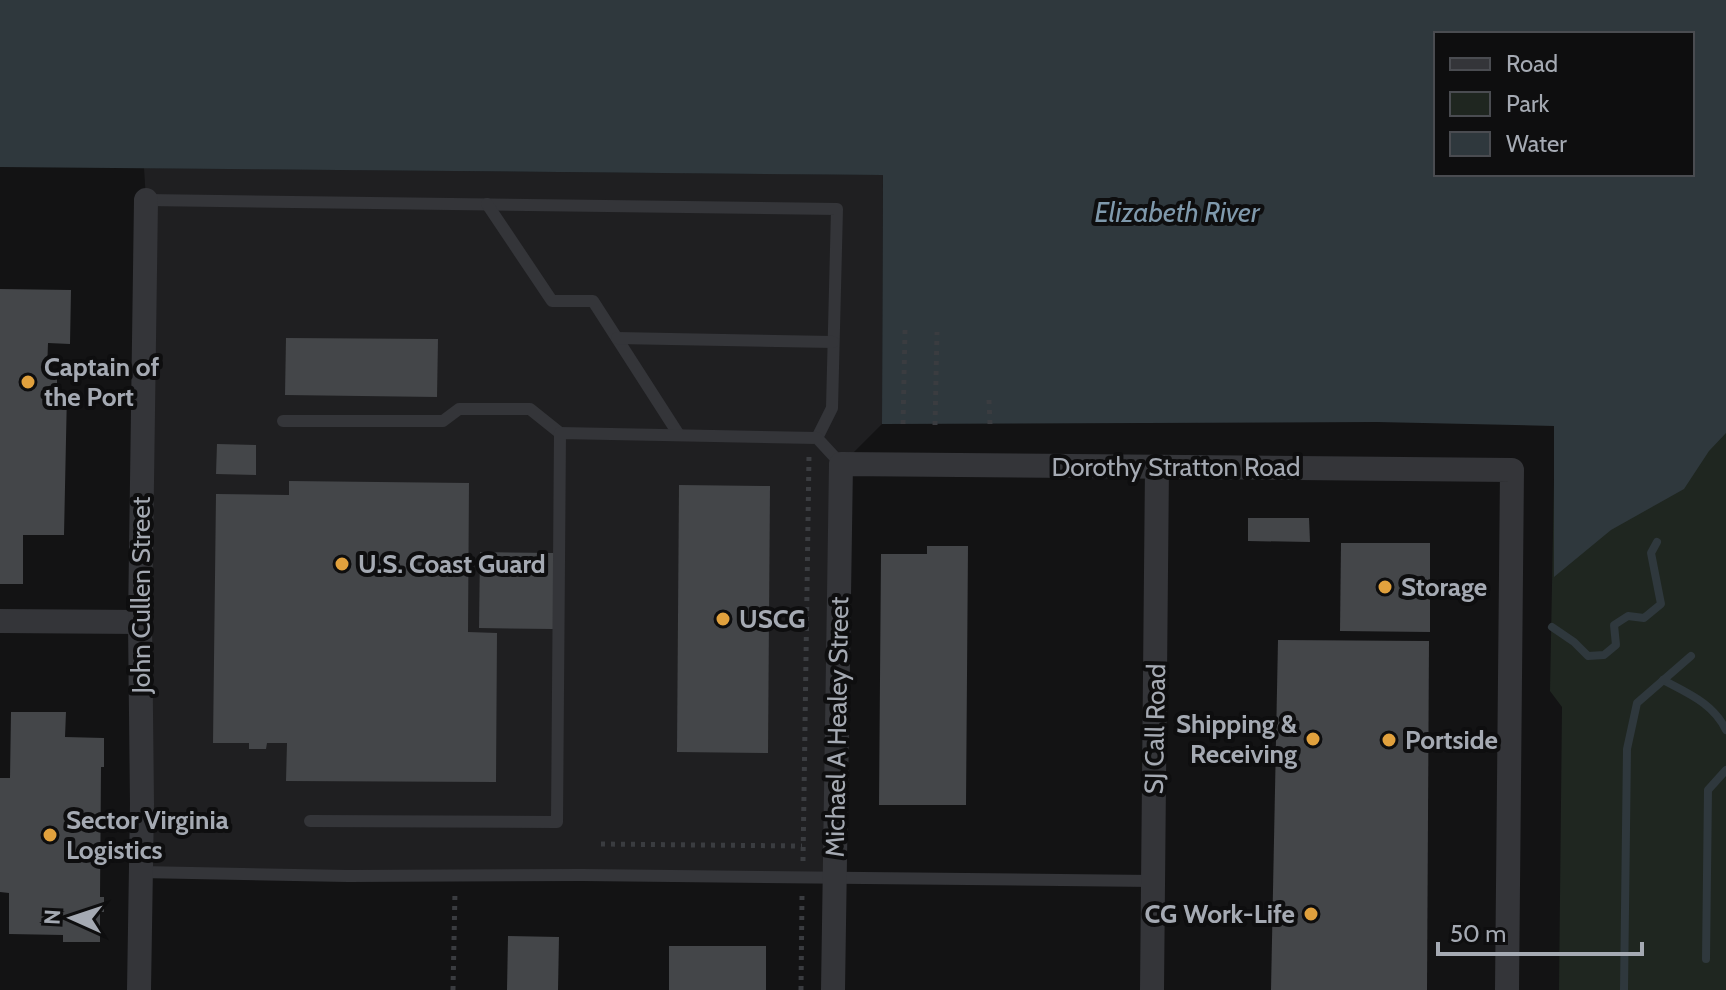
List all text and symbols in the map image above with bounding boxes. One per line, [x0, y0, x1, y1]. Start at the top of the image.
legend [1434, 32, 1694, 176]
text: Road [1506, 49, 1558, 78]
text: Park [1506, 89, 1549, 118]
text: Water [1506, 129, 1567, 158]
water label: Elizabeth River [1094, 195, 1261, 229]
place label: Captain of the Port [44, 351, 159, 413]
marker: Captain of the Port [19, 373, 37, 391]
street label: Dorothy Stratton Road [1052, 451, 1300, 483]
street label: John Cullen Street [125, 496, 157, 694]
place label: U.S. Coast Guard [358, 548, 546, 580]
marker: U.S. Coast Guard [333, 555, 351, 573]
place label: Storage [1401, 571, 1487, 603]
marker: Storage [1376, 578, 1394, 596]
street label: Michael A Healey Street [819, 596, 855, 858]
place label: USCG [739, 603, 806, 635]
marker: USCG [714, 610, 732, 628]
street label: SJ Call Road [1138, 663, 1172, 795]
place label: Shipping & Receiving [1176, 708, 1298, 770]
place label: Portside [1405, 724, 1498, 756]
marker: Shipping & Receiving [1304, 730, 1322, 748]
marker: Portside [1380, 731, 1398, 749]
place label: Sector Virginia Logistics [66, 804, 229, 866]
marker: Sector Virginia Logistics [41, 826, 59, 844]
north arrow [32, 878, 112, 958]
place label: CG Work-Life [1144, 898, 1295, 930]
marker: CG Work-Life [1302, 905, 1320, 923]
scale bar [1438, 906, 1642, 956]
text: N [39, 909, 66, 925]
text: 50 m [1450, 919, 1506, 948]

